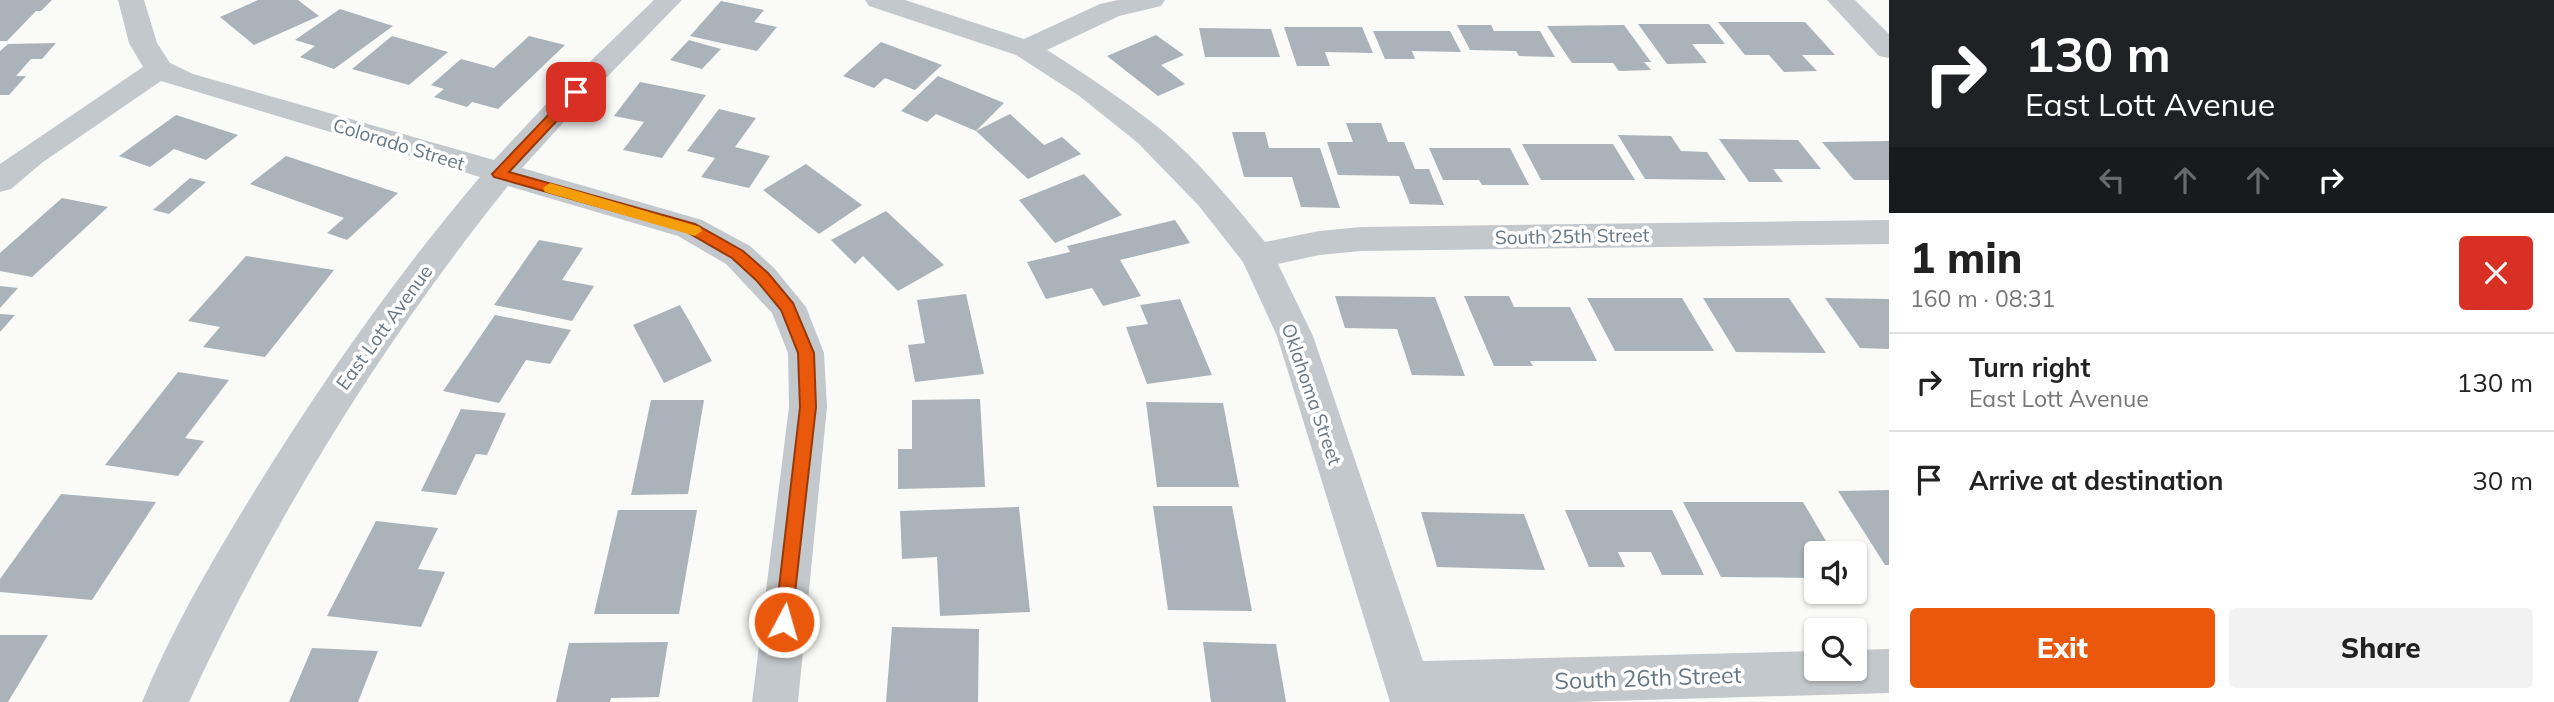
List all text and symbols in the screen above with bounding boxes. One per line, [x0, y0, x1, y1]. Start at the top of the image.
text: 130 m [2025, 23, 2171, 84]
icon: right [1910, 28, 2001, 119]
pin [546, 62, 606, 122]
icon: arrive [557, 73, 595, 111]
text: East Lott Avenue [2025, 84, 2275, 124]
street label: Colorado Street [330, 113, 468, 176]
icon: left [2093, 161, 2131, 199]
icon: ahead [2166, 161, 2204, 199]
icon: ahead [2239, 161, 2277, 199]
icon: right [2312, 161, 2350, 199]
street label: South 25th Street [1495, 223, 1650, 249]
text: 1 min [1910, 231, 2023, 284]
button: close [2459, 236, 2533, 310]
street label: East Lott Avenue [331, 260, 437, 394]
text: 160 m · 08:31 [1910, 284, 2055, 313]
street label: Oklahoma Street [1277, 320, 1348, 468]
text: Turn right [1969, 351, 2090, 384]
icon: right [1910, 363, 1948, 401]
text: 130 m [2457, 366, 2533, 399]
text: East Lott Avenue [1969, 384, 2149, 413]
icon: arrive [1910, 461, 1948, 499]
text: Arrive at destination [1969, 464, 2224, 497]
text: 30 m [2472, 464, 2533, 497]
map controls [1804, 541, 1867, 681]
button: sound [1804, 541, 1867, 604]
position arrow [747, 585, 821, 659]
button: Exit [1910, 608, 2215, 688]
button: Share [2229, 608, 2533, 688]
button: search [1804, 618, 1867, 681]
street label: South 26th Street [1554, 660, 1742, 695]

